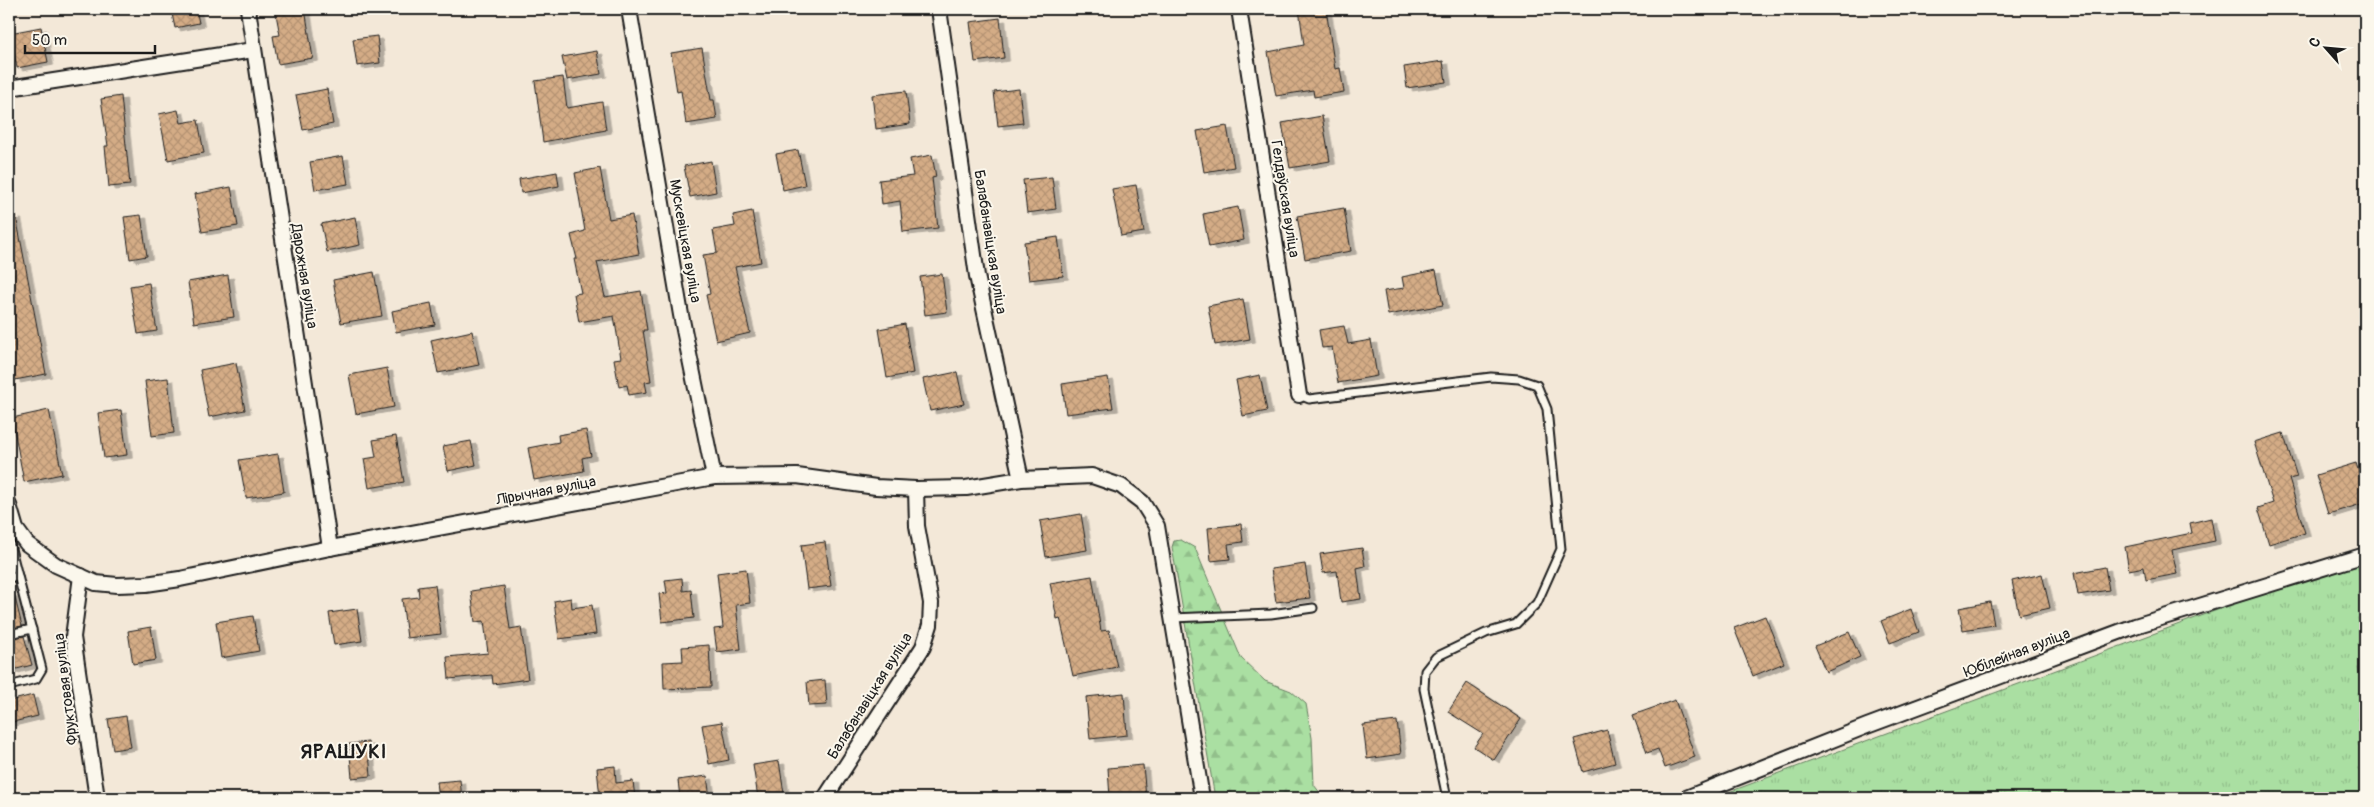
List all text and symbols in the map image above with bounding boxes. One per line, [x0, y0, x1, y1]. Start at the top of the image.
scale bar [25, 22, 155, 54]
north arrow [2302, 22, 2352, 72]
text: 50 m [32, 31, 67, 50]
text: С [2305, 34, 2325, 50]
street label: Гелдаўская вуліца [1266, 139, 1304, 259]
street label: Балабанавіцкая вуліца [969, 169, 1011, 315]
street label: Мускевіцкая вуліца [665, 178, 705, 304]
street label: Дарожная вуліца [286, 221, 322, 330]
street label: Лірычная вуліца [493, 472, 598, 510]
street label: Юбілейная вуліца [1961, 624, 2073, 682]
street label: Балабанавіцкая вуліца [823, 629, 917, 763]
street label: Фруктовая вуліца [50, 632, 82, 746]
district label: ЯРАШУКІ [301, 739, 388, 764]

